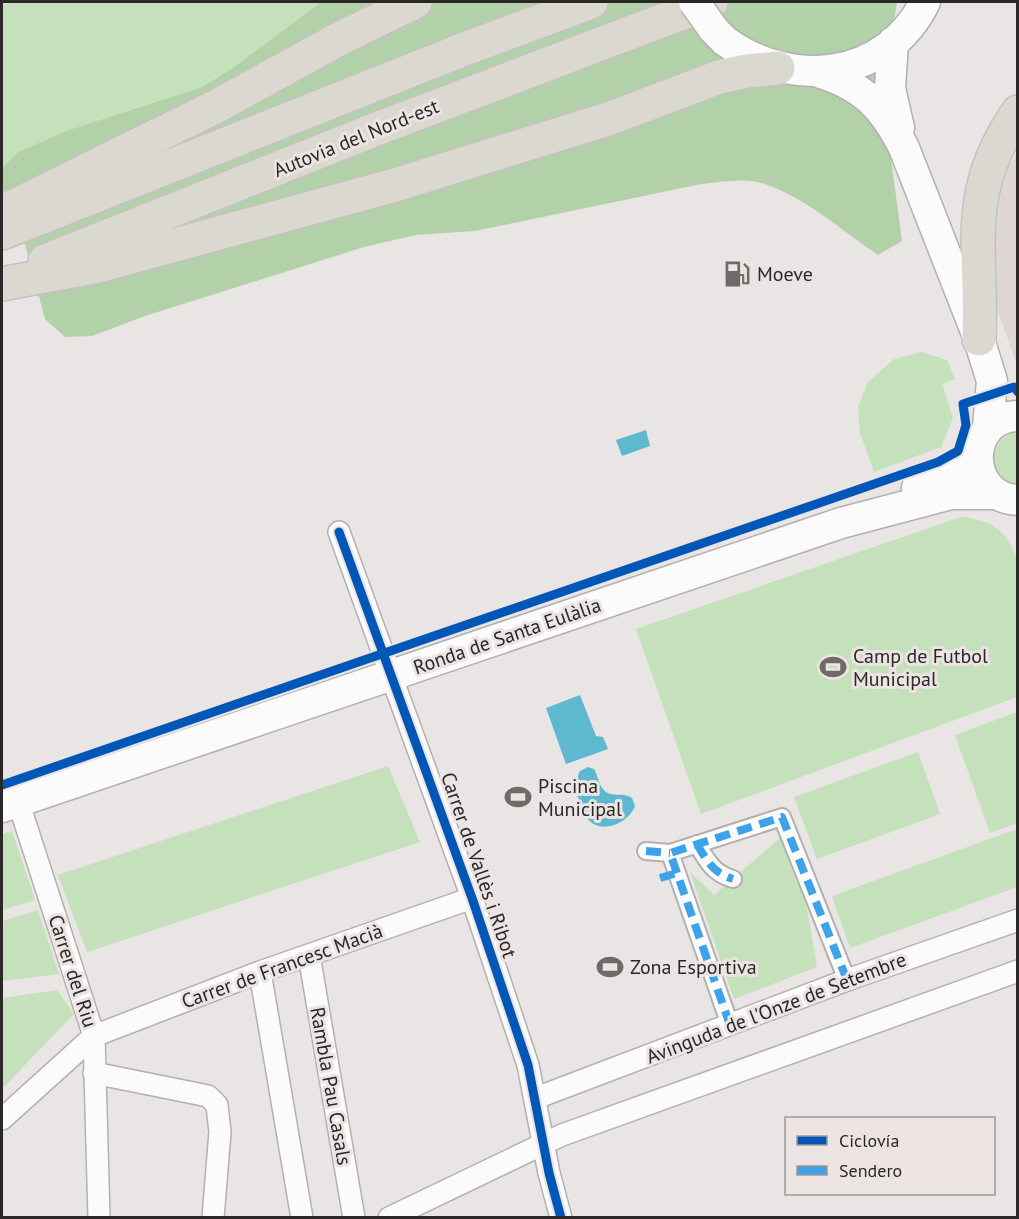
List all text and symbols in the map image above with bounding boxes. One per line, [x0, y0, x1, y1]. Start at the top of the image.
street label: Autovia del Nord-est [269, 93, 443, 183]
fuel station icon: Moeve [722, 259, 752, 289]
place label: Moeve [757, 261, 813, 287]
street label: Ronda de Santa Eulàlia [410, 592, 604, 680]
place label: Camp de Futbol Municipal [853, 643, 988, 692]
sports icon: Camp de Futbol Municipal [818, 652, 848, 682]
street label: Carrer de Vallès i Ribot [435, 769, 523, 961]
place label: Piscina Municipal [538, 773, 622, 822]
sports icon: Piscina Municipal [503, 782, 533, 812]
street label: Carrer del Riu [43, 911, 103, 1031]
street label: Carrer de Francesc Macià [178, 917, 386, 1015]
street label: Avinguda de l'Onze de Setembre [642, 946, 910, 1070]
sports icon: Zona Esportiva [595, 952, 625, 982]
place label: Zona Esportiva [630, 954, 757, 980]
street label: Rambla Pau Casals [304, 1005, 358, 1167]
legend [785, 1117, 995, 1195]
text: Ciclovía [839, 1129, 899, 1152]
text: Sendero [839, 1159, 902, 1182]

